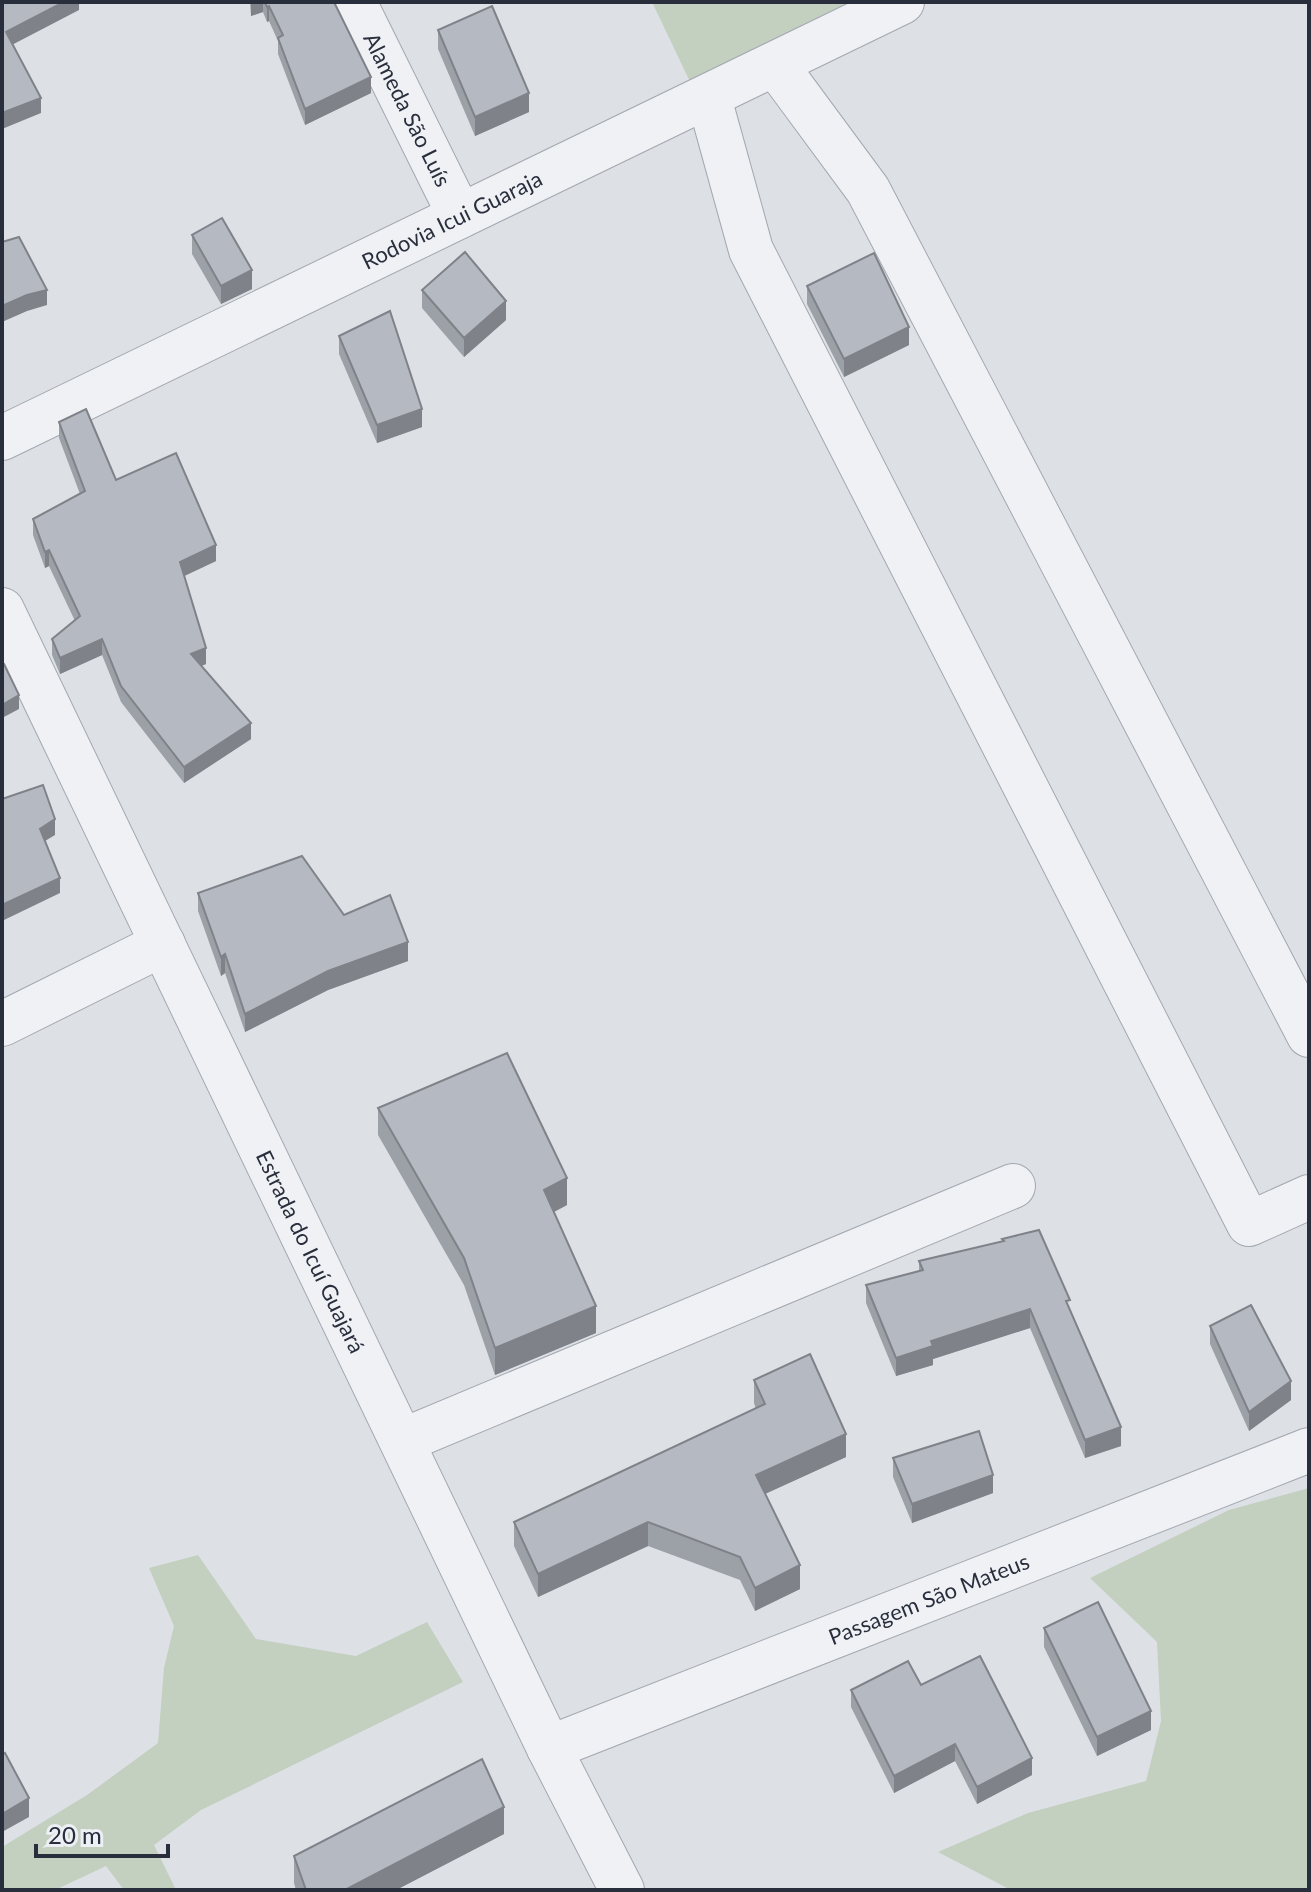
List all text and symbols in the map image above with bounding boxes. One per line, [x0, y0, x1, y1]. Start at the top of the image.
street label: Alameda São Luís [358, 28, 457, 191]
street label: Rodovia Icui Guaraja [357, 164, 546, 275]
street label: Estrada do Icuí Guajará [251, 1146, 371, 1357]
street label: Passagem São Mateus [824, 1547, 1033, 1650]
scale bar [36, 1808, 168, 1858]
text: 20 m [48, 1820, 102, 1849]

